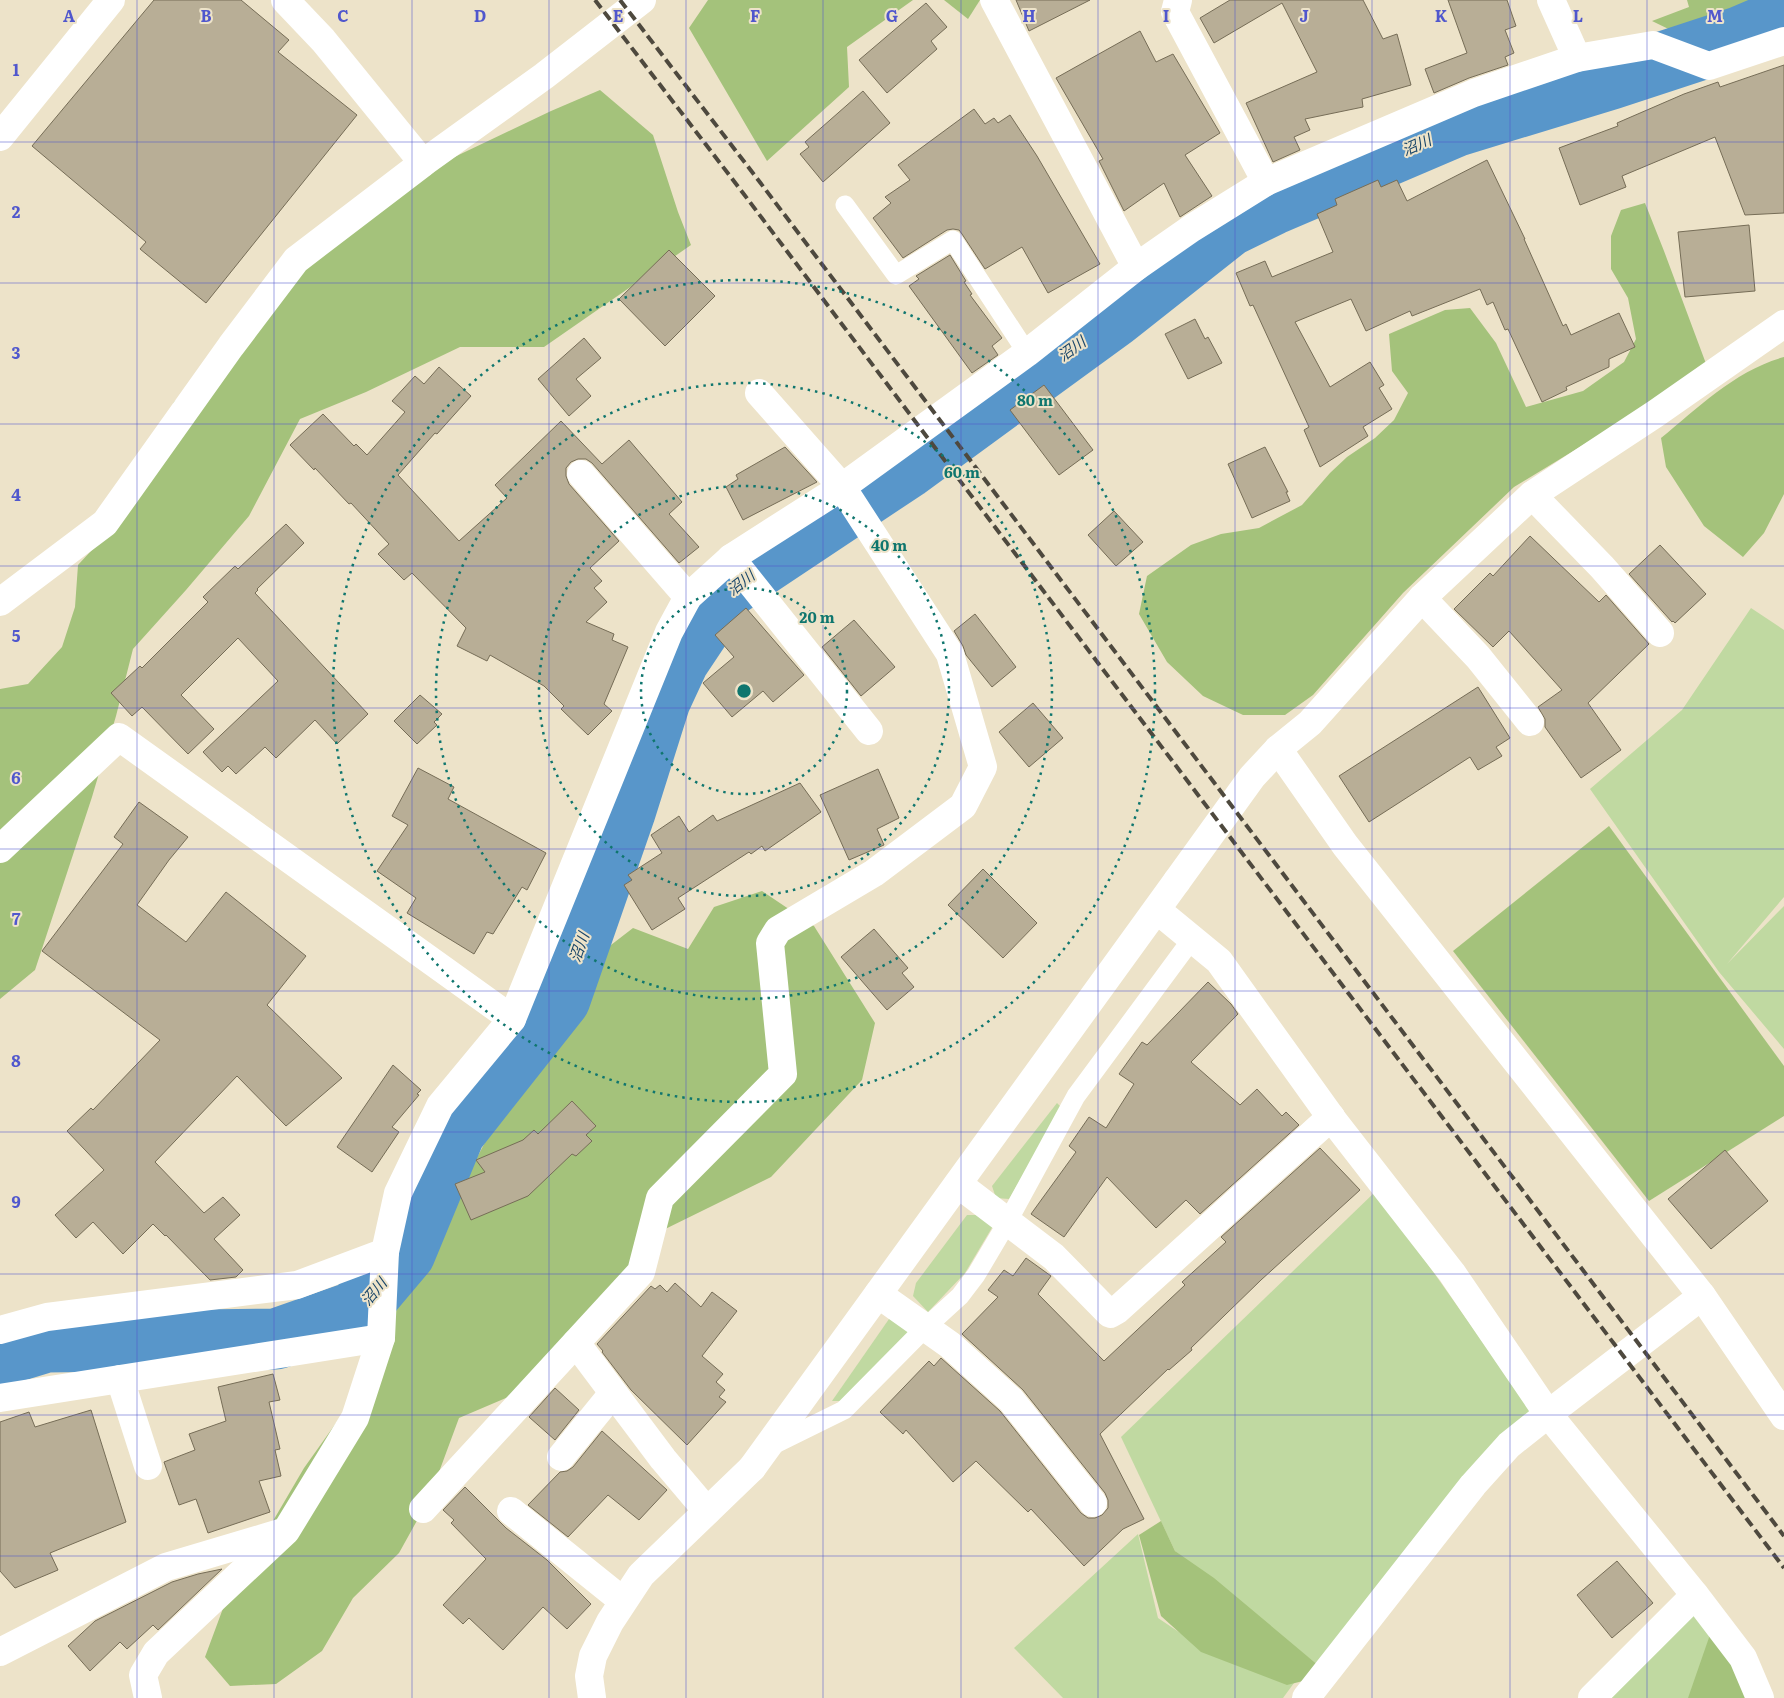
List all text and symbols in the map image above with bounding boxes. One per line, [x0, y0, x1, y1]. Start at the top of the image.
text: A [63, 3, 75, 27]
text: B [200, 3, 212, 27]
text: C [337, 3, 349, 27]
text: D [474, 3, 486, 27]
text: E [613, 3, 624, 27]
text: F [750, 3, 760, 27]
text: G [886, 3, 898, 27]
text: H [1022, 3, 1036, 27]
text: I [1163, 3, 1169, 27]
text: J [1299, 3, 1309, 27]
text: K [1435, 3, 1448, 27]
text: L [1573, 3, 1583, 27]
text: M [1707, 3, 1723, 27]
text: 1 [13, 57, 20, 81]
water label: 沼川 [1398, 127, 1436, 161]
text: 2 [12, 199, 21, 223]
water label: 沼川 [1052, 329, 1092, 366]
text: 3 [12, 340, 21, 364]
text: 80 m [1017, 388, 1053, 411]
text: 60 m [944, 460, 980, 483]
text: 4 [11, 482, 21, 506]
text: 40 m [871, 533, 907, 556]
water label: 沼川 [721, 562, 760, 600]
text: 20 m [799, 605, 835, 628]
text: 5 [12, 623, 21, 647]
centre of rings [735, 682, 753, 700]
text: 6 [11, 765, 21, 789]
text: 7 [12, 906, 21, 930]
water label: 沼川 [562, 927, 594, 965]
text: 8 [11, 1048, 21, 1072]
text: 9 [11, 1189, 21, 1213]
water label: 沼川 [355, 1271, 393, 1310]

